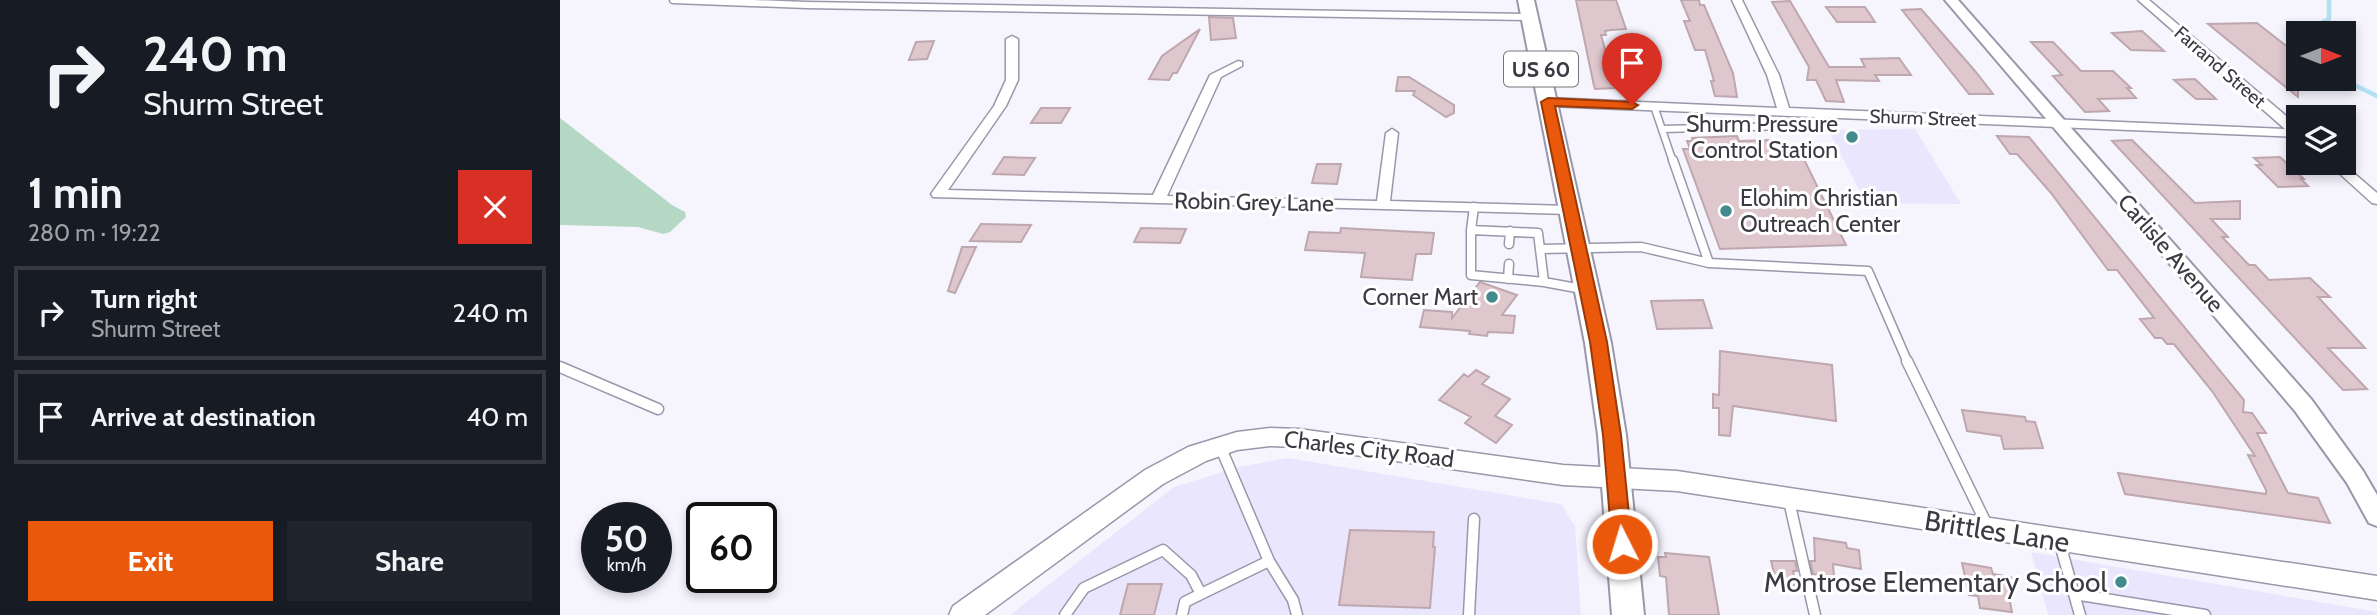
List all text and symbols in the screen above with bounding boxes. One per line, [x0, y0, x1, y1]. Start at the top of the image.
street label: Farrand Street [2170, 21, 2271, 113]
north arrow [2286, 21, 2356, 91]
map controls [2286, 21, 2356, 175]
text: 240 m [143, 24, 288, 83]
icon: right [28, 28, 119, 119]
pin [1602, 33, 1662, 105]
icon: arrive [1613, 44, 1651, 82]
road number: US 60 [1504, 52, 1578, 86]
text: Shurm Street [143, 84, 323, 123]
street label: Shurm Street [1869, 105, 1977, 131]
button: layers [2286, 105, 2356, 175]
place label: Shurm Pressure Control Station [1686, 110, 1838, 164]
marker: Shurm Pressure Control Station [1844, 129, 1860, 145]
text: 1 min [28, 167, 123, 219]
button: close [458, 170, 532, 244]
place label: Elohim Christian Outreach Center [1740, 184, 1901, 238]
street label: Robin Grey Lane [1174, 187, 1334, 217]
street label: Carlisle Avenue [2112, 188, 2230, 318]
marker: Elohim Christian Outreach Center [1718, 203, 1734, 219]
text: 280 m · 19:22 [28, 219, 161, 247]
text: Turn right [91, 283, 197, 315]
place label: Corner Mart [1363, 283, 1478, 311]
marker: Corner Mart [1484, 289, 1500, 305]
icon: right [32, 294, 70, 332]
text: 240 m [453, 297, 528, 329]
text: Shurm Street [91, 315, 221, 343]
icon: arrive [32, 398, 70, 436]
text: Arrive at destination [91, 401, 316, 433]
text: 40 m [466, 401, 528, 433]
street label: Charles City Road [1282, 425, 1456, 473]
speed limit sign: 60 [686, 502, 777, 593]
street label: Brittles Lane [1922, 503, 2072, 559]
position arrow [1585, 507, 1659, 581]
text: 50 [605, 517, 648, 560]
button: Exit [28, 521, 273, 601]
button: Share [287, 521, 532, 601]
text: km/h [607, 554, 646, 576]
place label: Montrose Elementary School [1764, 565, 2107, 599]
marker: Montrose Elementary School [2113, 574, 2129, 590]

